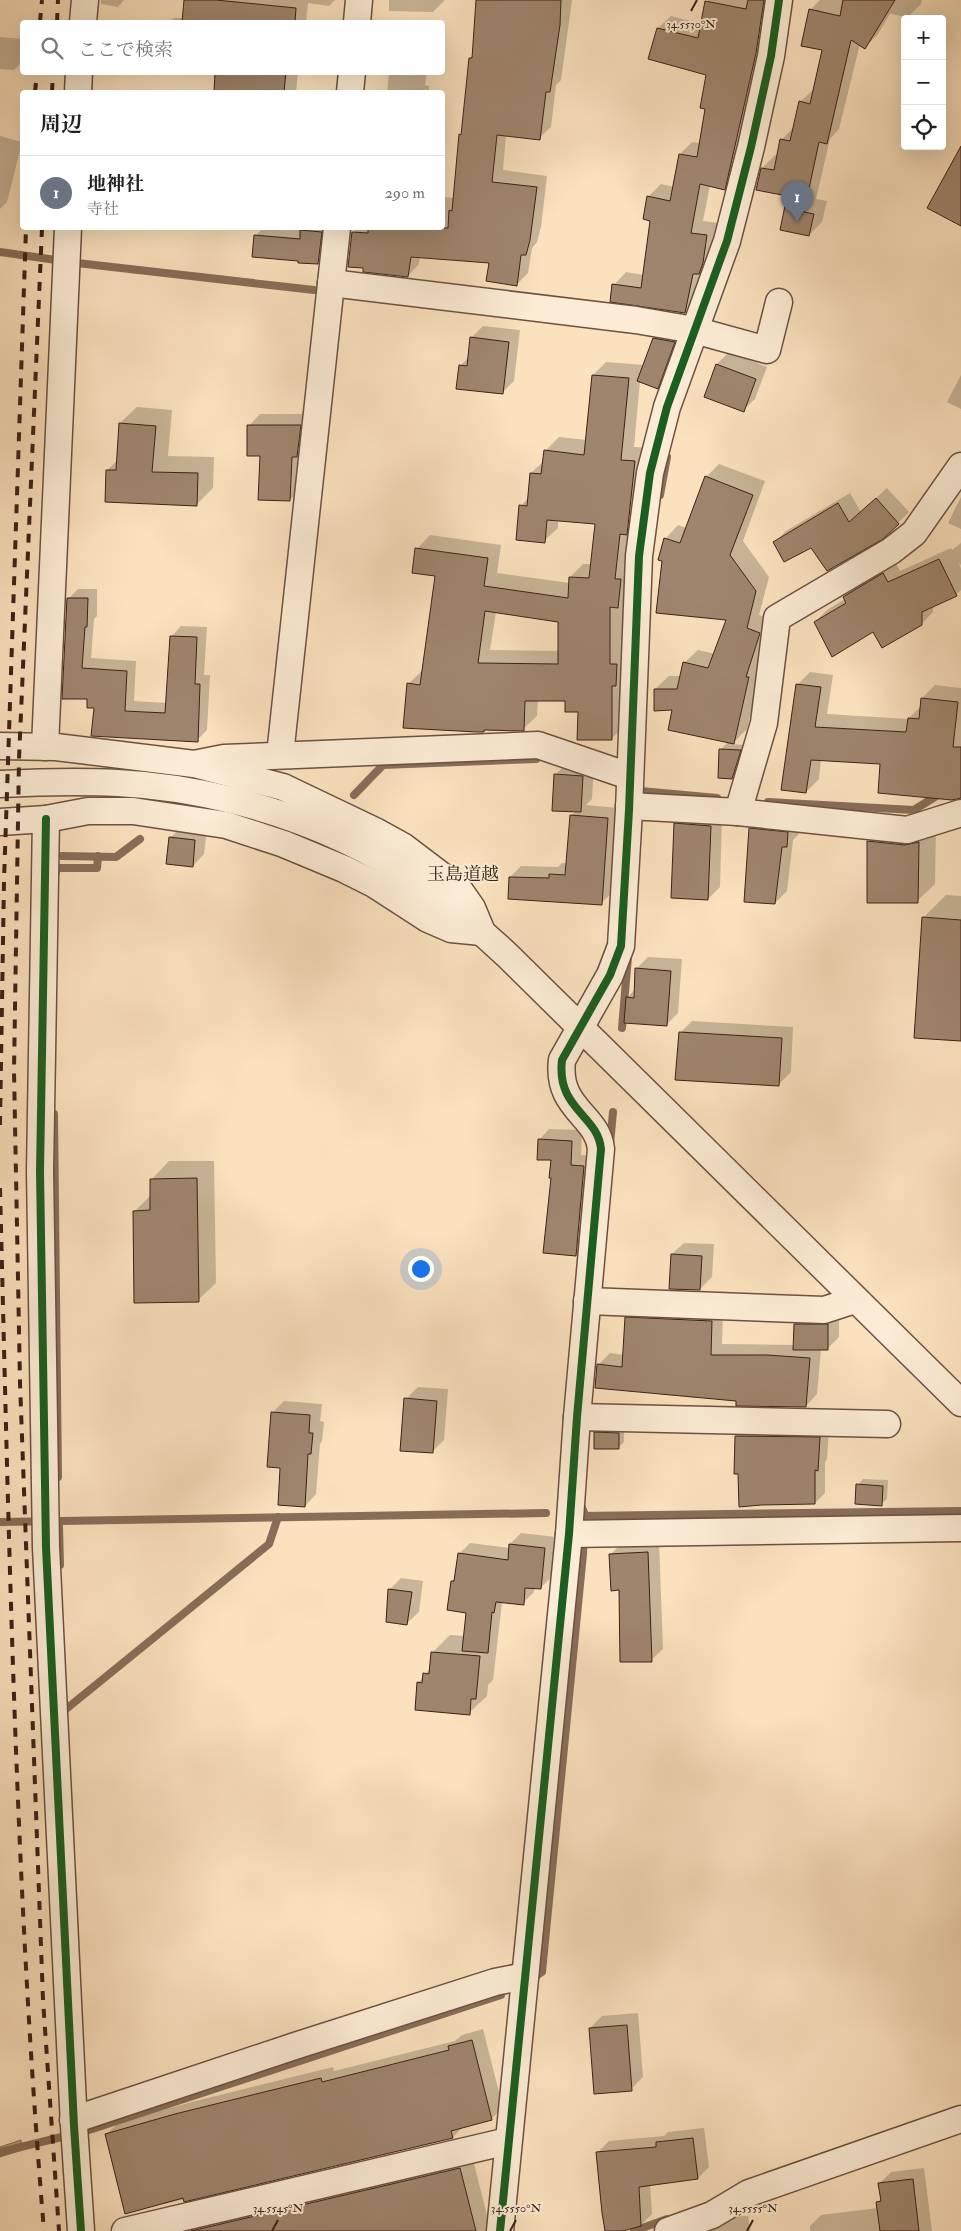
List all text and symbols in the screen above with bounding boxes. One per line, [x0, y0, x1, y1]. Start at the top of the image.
map controls [901, 15, 946, 150]
button: + [901, 15, 946, 60]
text: 34.5530°N [666, 17, 716, 32]
search box [20, 20, 445, 75]
icon: search [38, 34, 66, 62]
text: ここで検索 [78, 38, 173, 62]
button: − [901, 60, 946, 105]
button: locate [901, 105, 946, 150]
text: 周辺 [40, 111, 82, 138]
text: 地神社 [87, 172, 144, 196]
pin: 1 [781, 181, 813, 222]
text: 1 [53, 183, 59, 203]
text: 290 m [385, 183, 425, 203]
text: 寺社 [87, 199, 119, 219]
district label: 玉島道越 [427, 863, 499, 886]
your location [408, 1256, 434, 1282]
text: 34.5545°N [253, 2201, 303, 2216]
text: 34.5550°N [491, 2201, 541, 2216]
text: 34.5555°N [728, 2201, 778, 2216]

